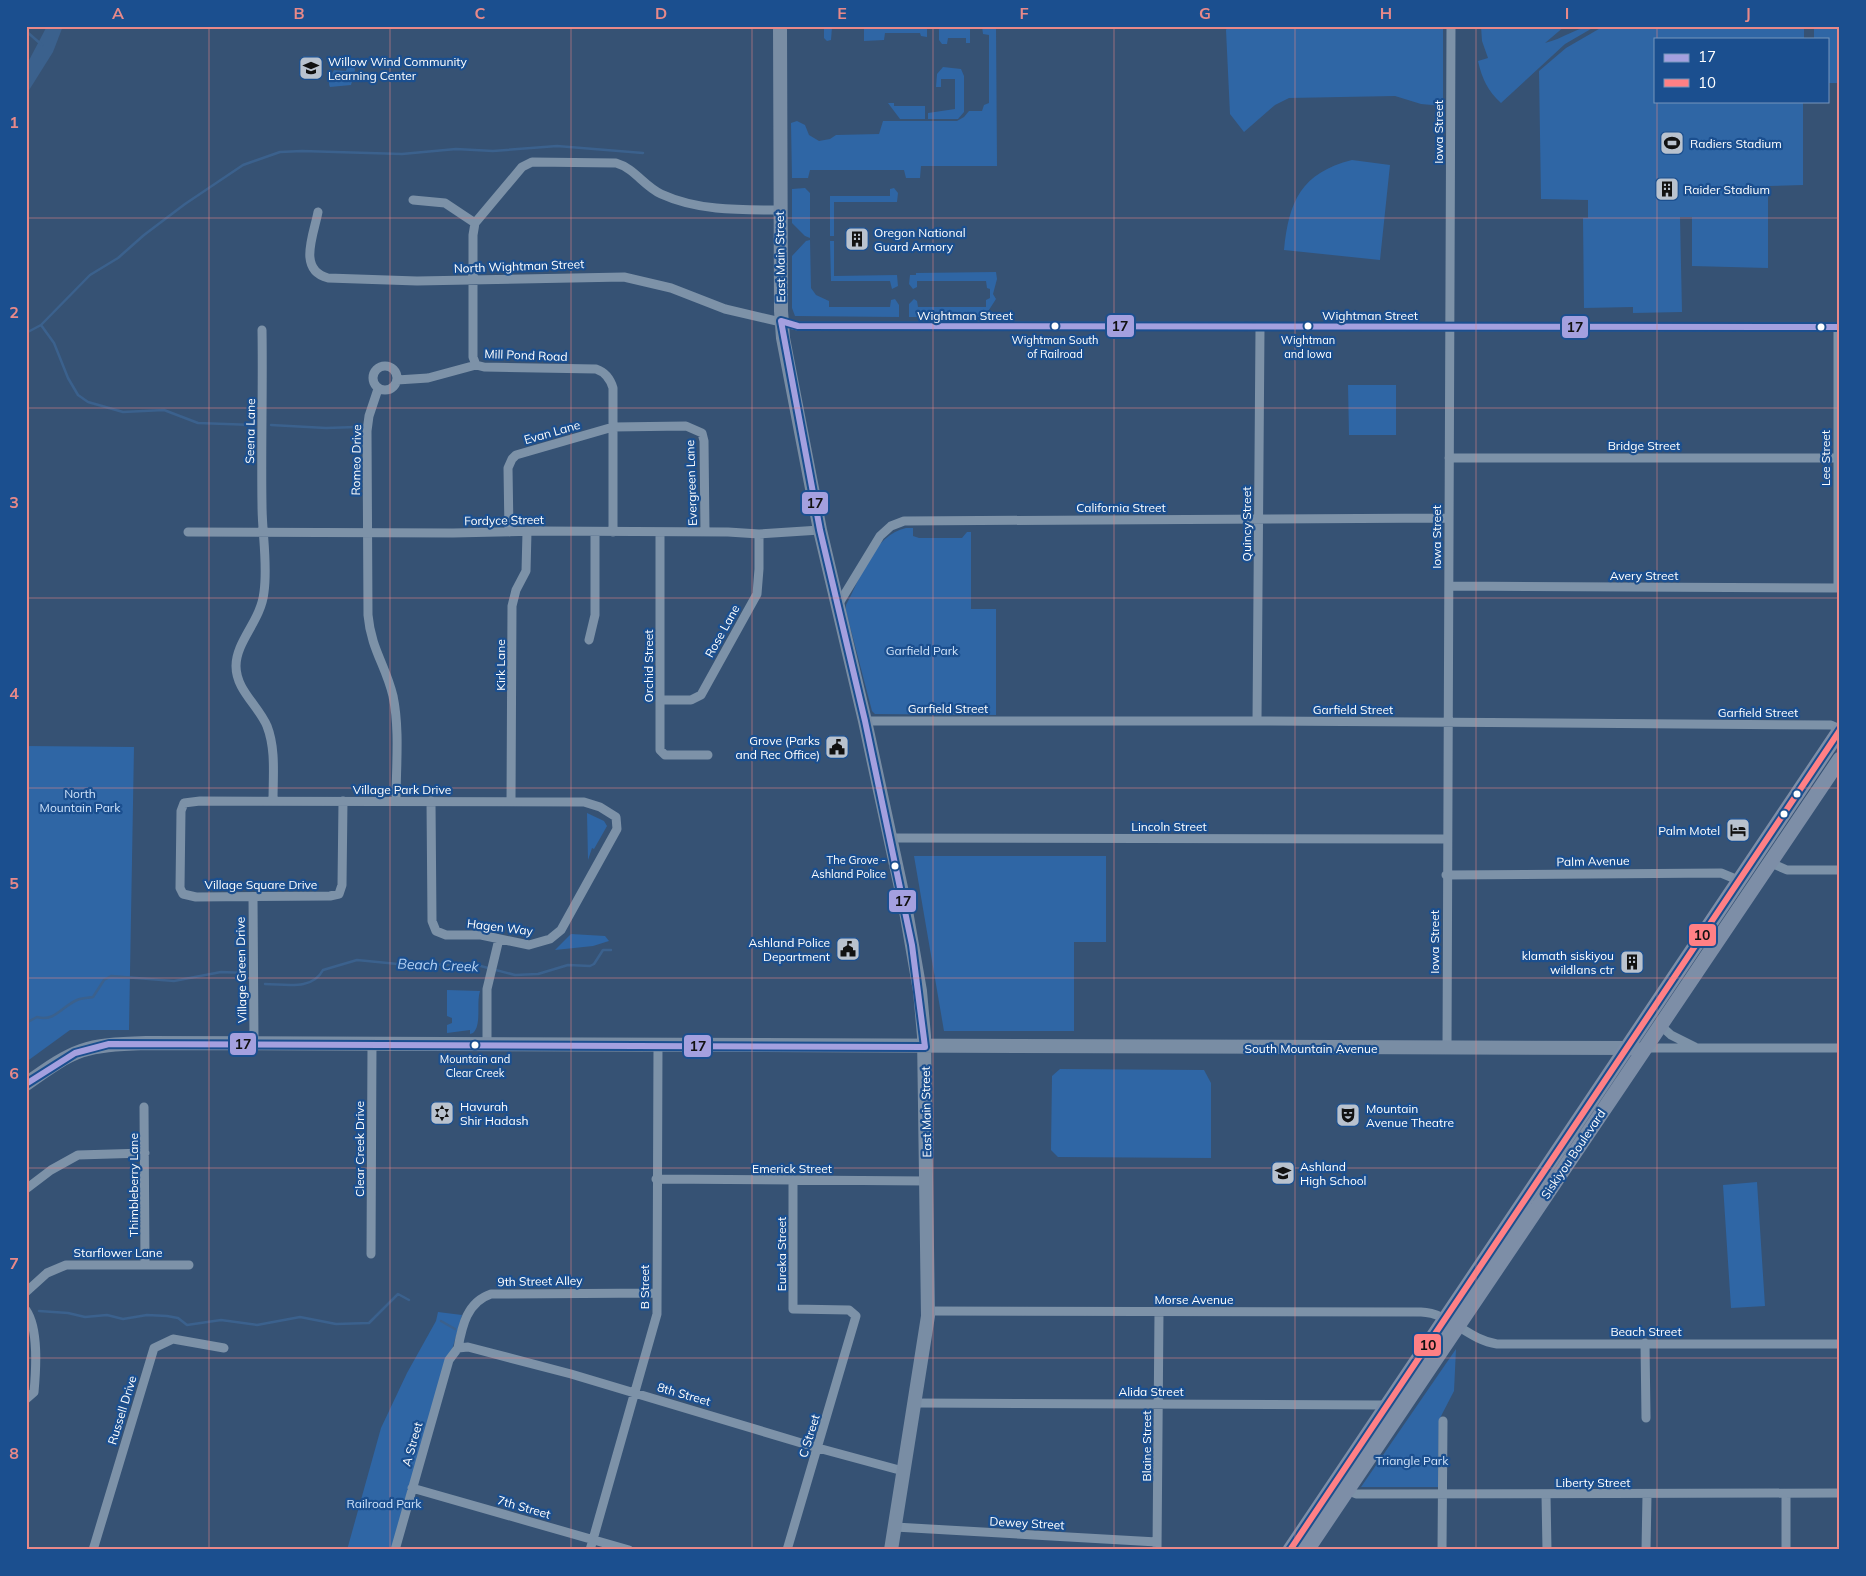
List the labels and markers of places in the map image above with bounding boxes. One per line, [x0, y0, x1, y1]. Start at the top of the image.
place label: Willow Wind Community Learning Center [328, 54, 468, 83]
school or university icon: Willow Wind Community Learning Center [298, 55, 324, 81]
sports icon: Radiers Stadium [1659, 130, 1685, 156]
place label: Radiers Stadium [1690, 136, 1782, 151]
building icon: Raider Stadium [1654, 176, 1680, 202]
place label: Raider Stadium [1684, 182, 1770, 197]
place label: Oregon National Guard Armory [874, 225, 965, 254]
building icon: Oregon National Guard Armory [844, 226, 870, 252]
marker: Wightman South of Railroad [1050, 321, 1060, 331]
marker: Wightman and Iowa [1303, 321, 1313, 331]
unlabelled marker [1816, 322, 1826, 332]
place label: Wightman South of Railroad [1011, 333, 1099, 361]
place label: Wightman and Iowa [1281, 333, 1335, 361]
place label: Grove (Parks and Rec Office) [736, 733, 820, 762]
public building icon: Grove (Parks and Rec Office) [824, 734, 850, 760]
unlabelled marker [1792, 789, 1802, 799]
unlabelled marker [1779, 809, 1789, 819]
hotel icon: Palm Motel [1725, 817, 1751, 843]
place label: Palm Motel [1658, 823, 1720, 838]
place label: The Grove - Ashland Police [811, 853, 886, 881]
marker: The Grove - Ashland Police [890, 861, 900, 871]
place label: Ashland Police Department [748, 935, 830, 964]
public building icon: Ashland Police Department [835, 936, 861, 962]
place label: klamath siskiyou wildlans ctr [1522, 948, 1615, 977]
building icon: klamath siskiyou wildlans ctr [1619, 949, 1645, 975]
marker: Mountain and Clear Creek [470, 1040, 480, 1050]
place label: Mountain and Clear Creek [440, 1052, 510, 1080]
place label: Havurah Shir Hadash [460, 1099, 529, 1128]
synagogue icon: Havurah Shir Hadash [429, 1100, 455, 1126]
place label: Mountain Avenue Theatre [1366, 1101, 1454, 1130]
theatre icon: Mountain Avenue Theatre [1335, 1102, 1361, 1128]
place label: Ashland High School [1300, 1159, 1366, 1188]
school or university icon: Ashland High School [1270, 1160, 1296, 1186]

